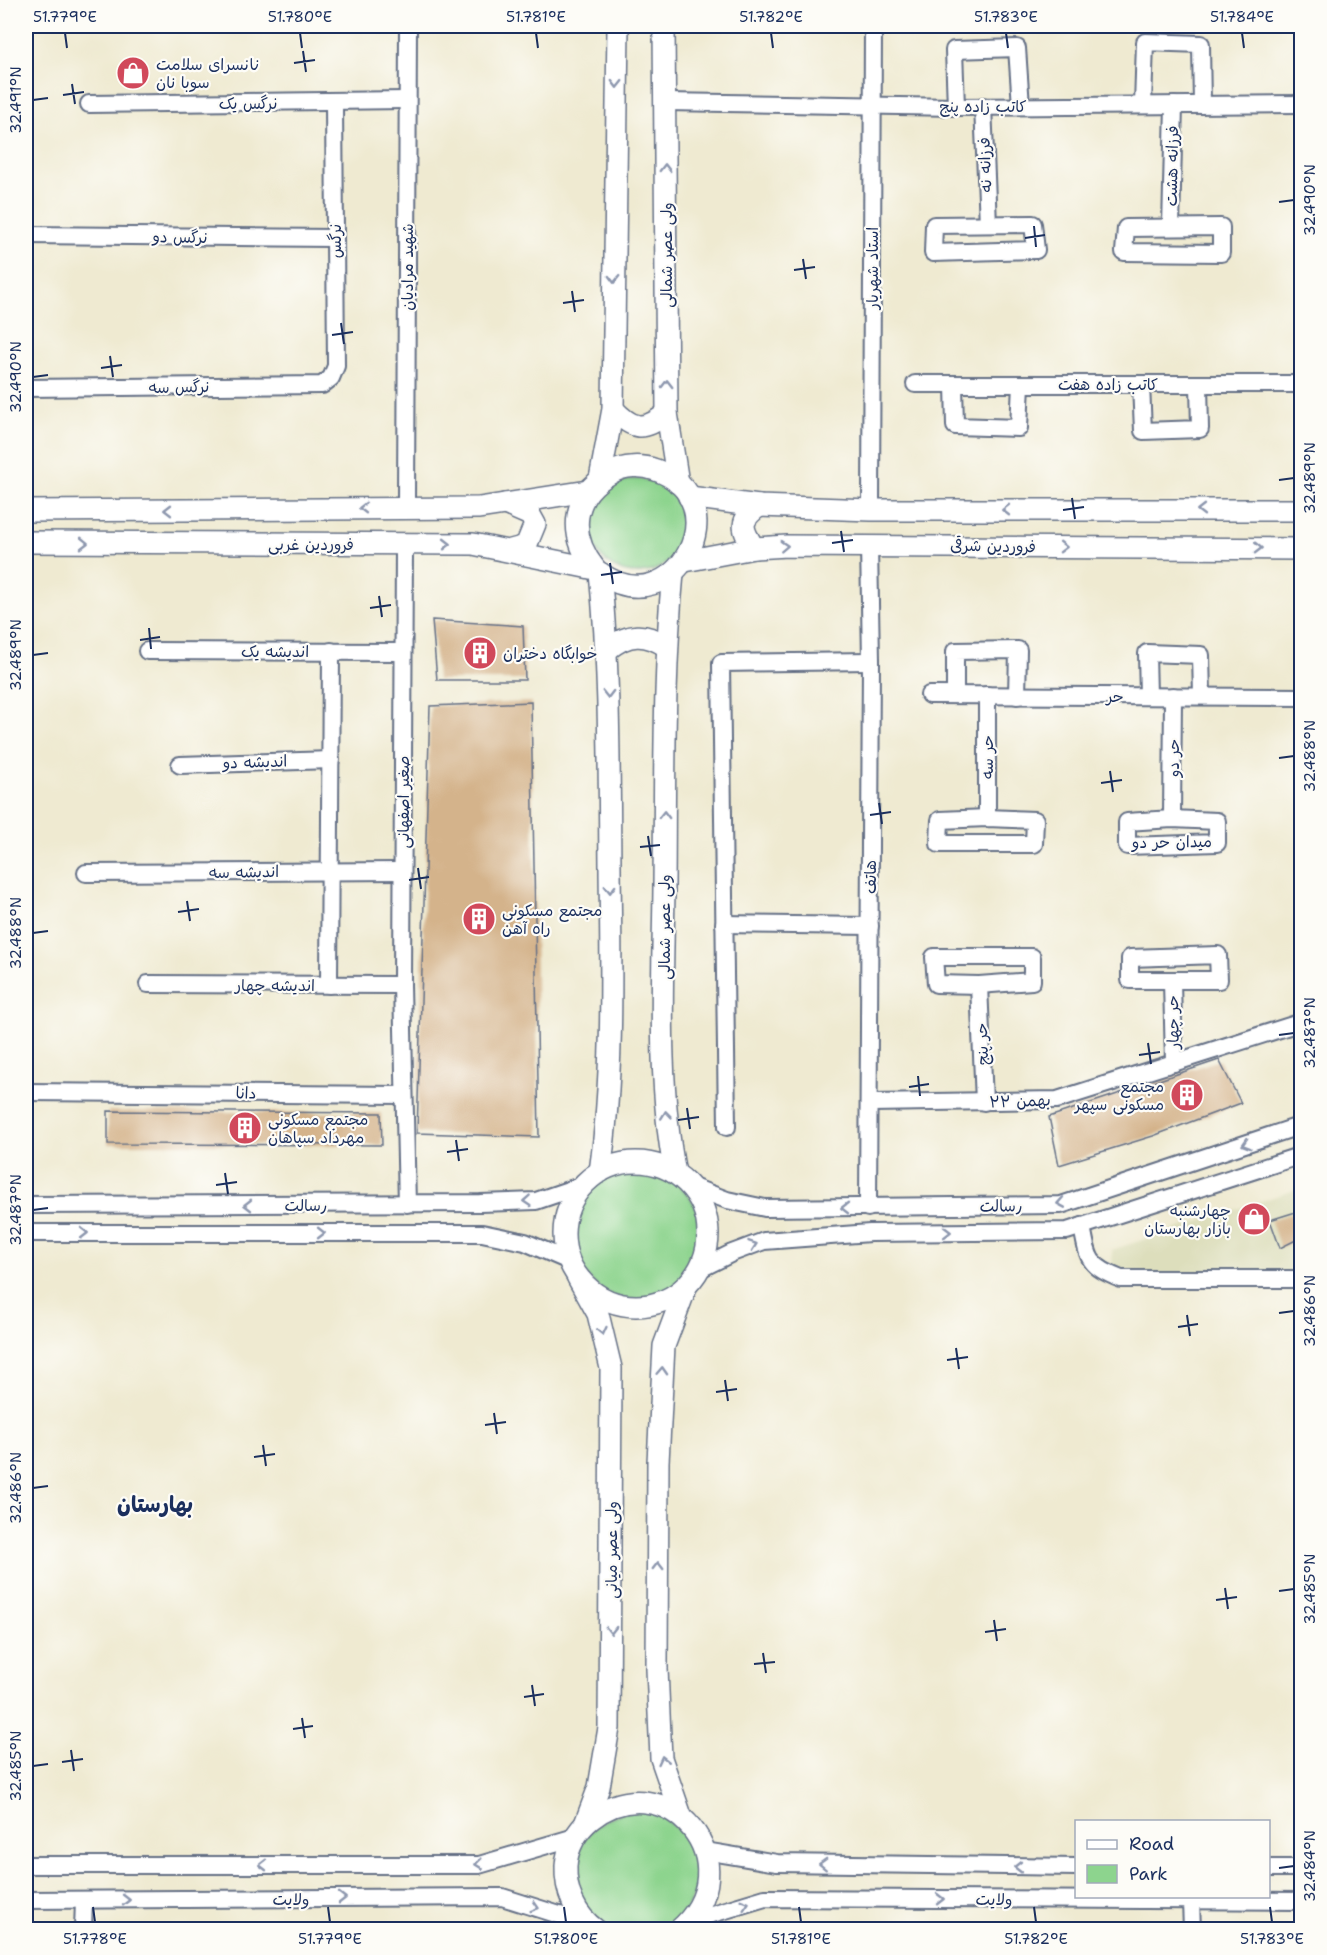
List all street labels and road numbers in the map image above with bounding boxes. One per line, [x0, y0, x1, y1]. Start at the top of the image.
street label: نرگس یک [219, 93, 277, 114]
street label: کاتب زاده پنج [939, 96, 1027, 117]
street label: فرزانه هشت [1161, 125, 1183, 207]
street label: فرزانه نه [974, 137, 996, 193]
street label: ولی عصر شمالی [656, 202, 677, 308]
street label: شهید مرادیان [397, 223, 418, 311]
street label: نرگس [325, 224, 346, 258]
street label: نرگس دو [150, 226, 208, 248]
street label: استاد شهریار [862, 227, 883, 311]
street label: کاتب زاده هفت [1058, 374, 1158, 395]
street label: نرگس سه [148, 376, 210, 398]
street label: فروردین غربی [268, 534, 354, 555]
street label: فروردین شرقی [950, 535, 1036, 557]
street label: اندیشه یک [241, 641, 309, 662]
street label: حر [1104, 686, 1124, 707]
street label: حر سه [977, 735, 998, 779]
street label: حر دو [1163, 739, 1184, 779]
street label: اندیشه دو [220, 750, 288, 774]
street label: صغیر اصفهانی [393, 756, 414, 848]
street label: میدان حر دو [1130, 831, 1212, 853]
street label: هاتف [860, 860, 881, 894]
street label: اندیشه سه [209, 861, 279, 883]
street label: ولی عصر شمالی [654, 874, 675, 980]
street label: اندیشه چهار [233, 975, 315, 996]
street label: حر چهار [1162, 995, 1184, 1051]
street label: حر پنج [971, 1022, 993, 1066]
street label: دانا [235, 1082, 257, 1104]
street label: ۲۲ بهمن [989, 1089, 1051, 1113]
street label: رسالت [285, 1195, 327, 1216]
street label: رسالت [979, 1195, 1023, 1217]
street label: ولی عصر میانی [601, 1501, 622, 1599]
street label: ولایت [273, 1889, 309, 1910]
street label: ولایت [976, 1889, 1012, 1910]

